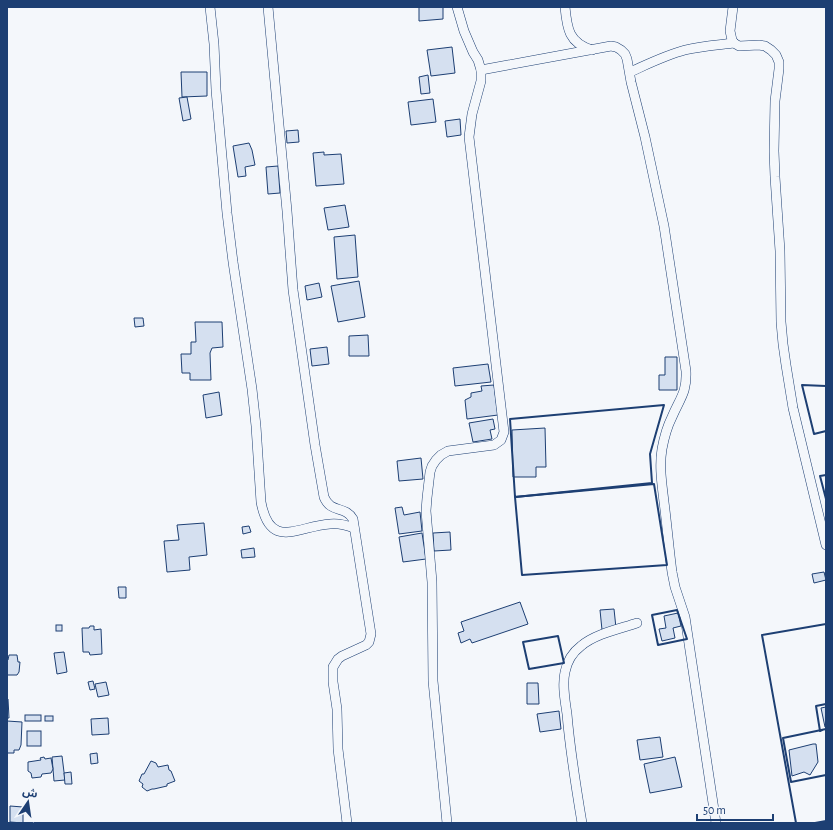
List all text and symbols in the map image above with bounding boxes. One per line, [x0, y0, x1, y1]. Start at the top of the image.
north arrow [8, 782, 48, 822]
text: ش [21, 786, 39, 801]
scale bar [697, 796, 773, 822]
text: 50 m [703, 804, 726, 816]

